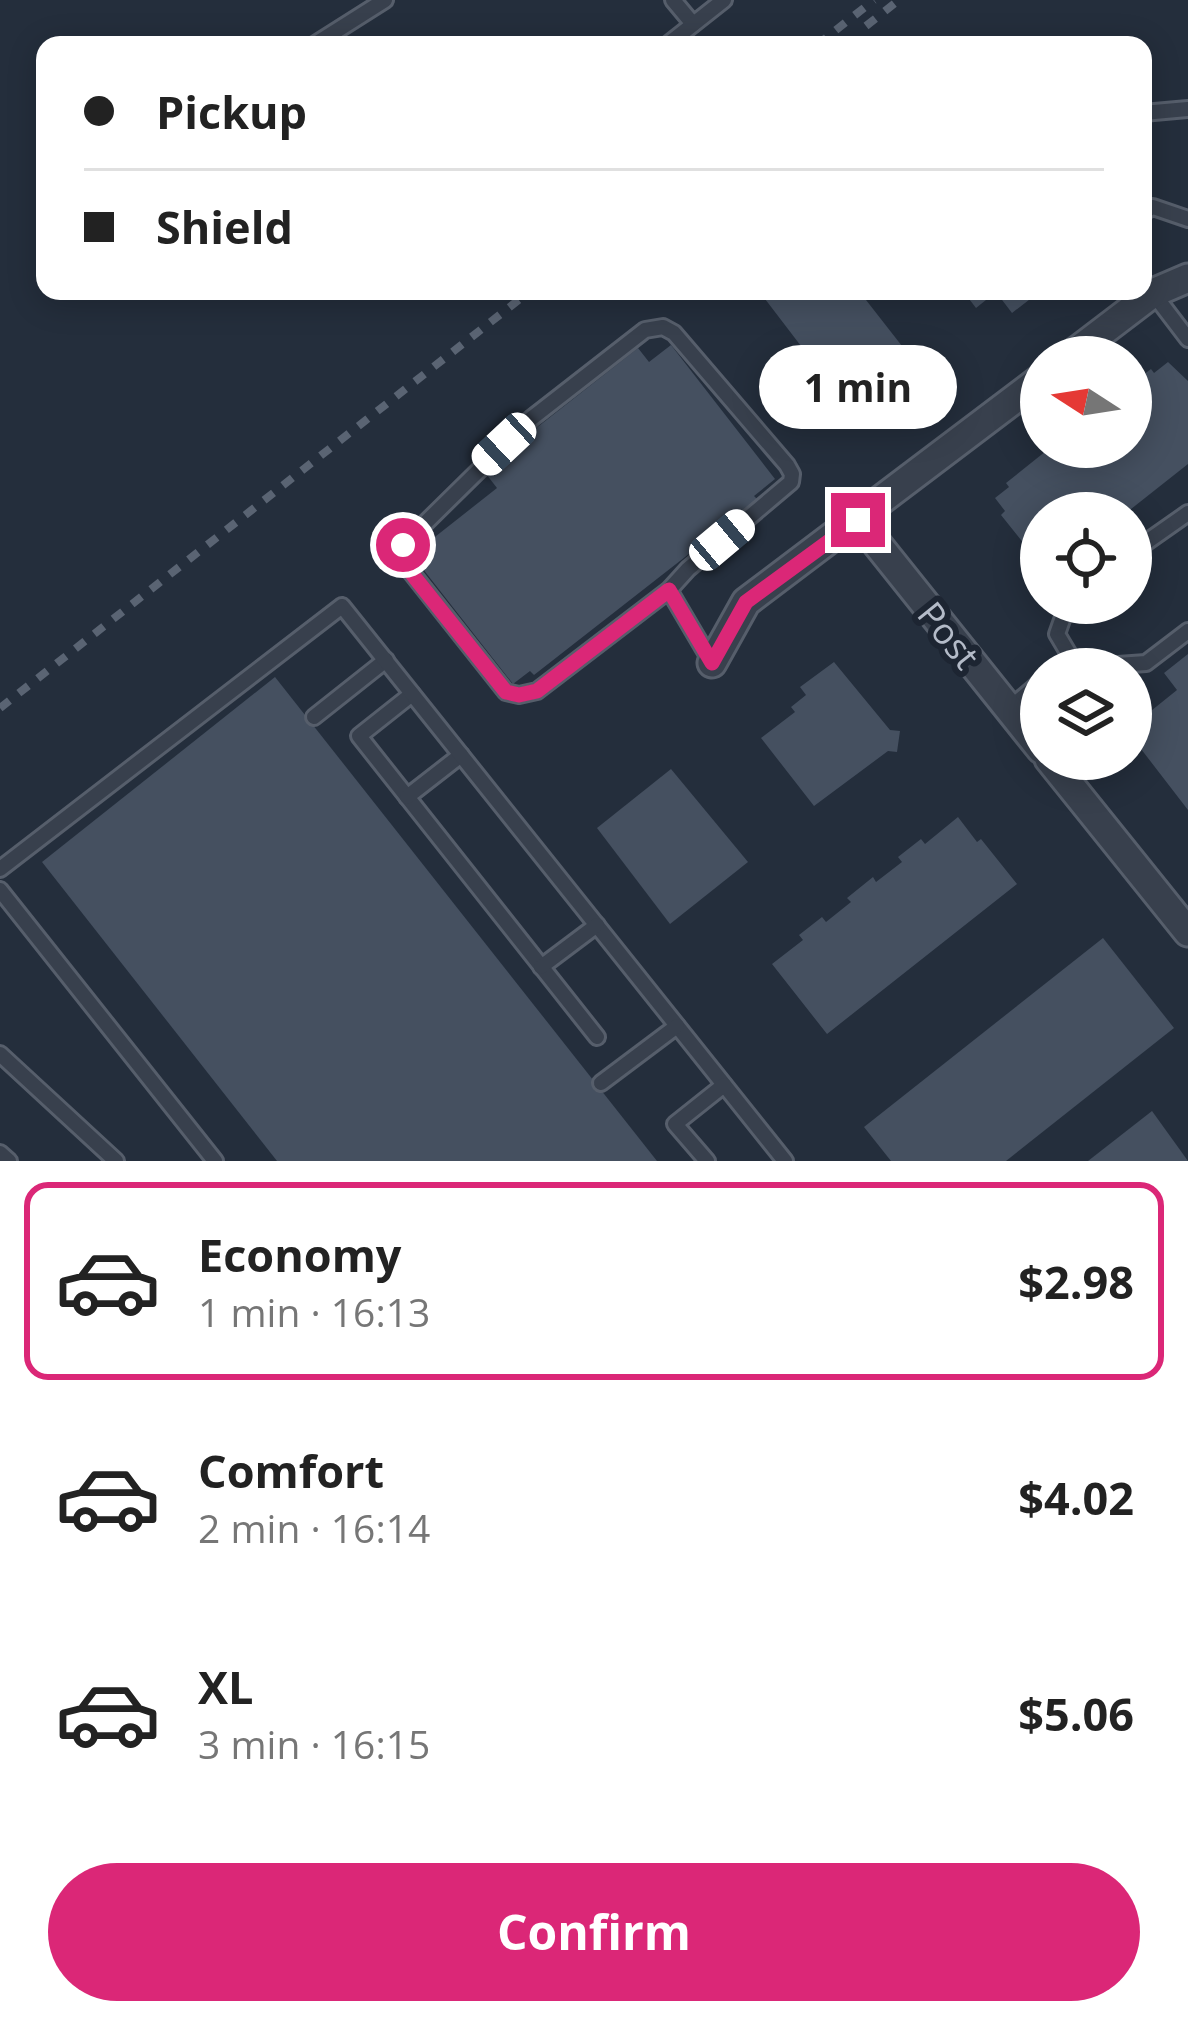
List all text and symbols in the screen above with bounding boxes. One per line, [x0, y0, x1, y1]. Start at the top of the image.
text: Pickup [156, 81, 307, 142]
text: Shield [156, 196, 293, 257]
north arrow [1020, 336, 1152, 468]
map controls [1020, 336, 1152, 780]
callout: 1 min [759, 346, 957, 430]
text: 1 min [804, 360, 912, 413]
car [465, 406, 543, 482]
button: locate [1020, 492, 1152, 624]
route end [831, 493, 885, 547]
car [683, 503, 761, 577]
route start [376, 518, 430, 572]
street label: Post [907, 591, 991, 679]
button: layers [1020, 648, 1152, 780]
text: Economy [198, 1224, 401, 1285]
icon: car [54, 1227, 162, 1335]
text: $2.98 [1018, 1251, 1134, 1312]
text: 1 min · 16:13 [198, 1285, 430, 1338]
text: Comfort [198, 1440, 384, 1501]
icon: car [54, 1443, 162, 1551]
text: $4.02 [1018, 1467, 1134, 1528]
text: 2 min · 16:14 [198, 1501, 430, 1554]
text: XL [198, 1656, 253, 1717]
icon: car [54, 1659, 162, 1767]
text: $5.06 [1018, 1683, 1134, 1744]
text: 3 min · 16:15 [198, 1717, 430, 1770]
button: Confirm [48, 1863, 1140, 2001]

